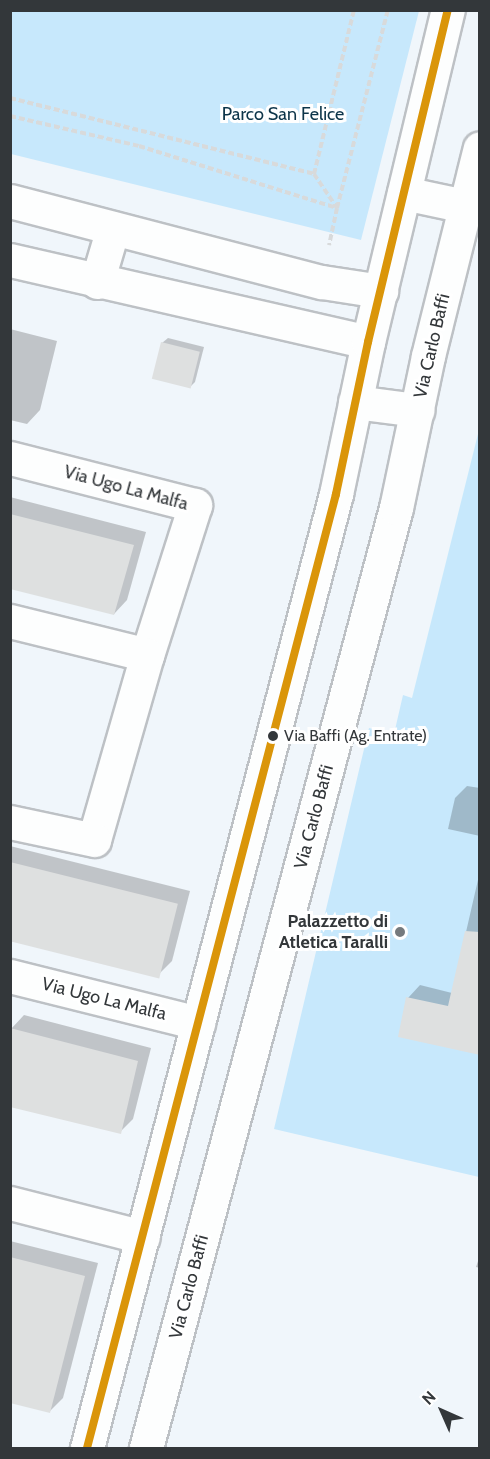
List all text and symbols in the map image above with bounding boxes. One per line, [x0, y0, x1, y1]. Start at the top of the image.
park label: Parco San Felice [222, 103, 344, 125]
street label: Via Carlo Baffi [409, 292, 455, 400]
street label: Via Ugo La Malfa [62, 461, 190, 515]
place label: Via Baffi (Ag. Entrate) [284, 726, 427, 746]
marker: Via Baffi (Ag. Entrate) [267, 730, 279, 742]
street label: Via Carlo Baffi [290, 763, 338, 871]
place label: Palazzetto di Atletica Taralli [279, 911, 388, 954]
marker: Palazzetto di Atletica Taralli [393, 925, 407, 939]
street label: Via Ugo La Malfa [39, 973, 169, 1025]
street label: Via Carlo Baffi [165, 1233, 213, 1341]
north arrow [412, 1381, 472, 1441]
text: N [418, 1387, 440, 1409]

